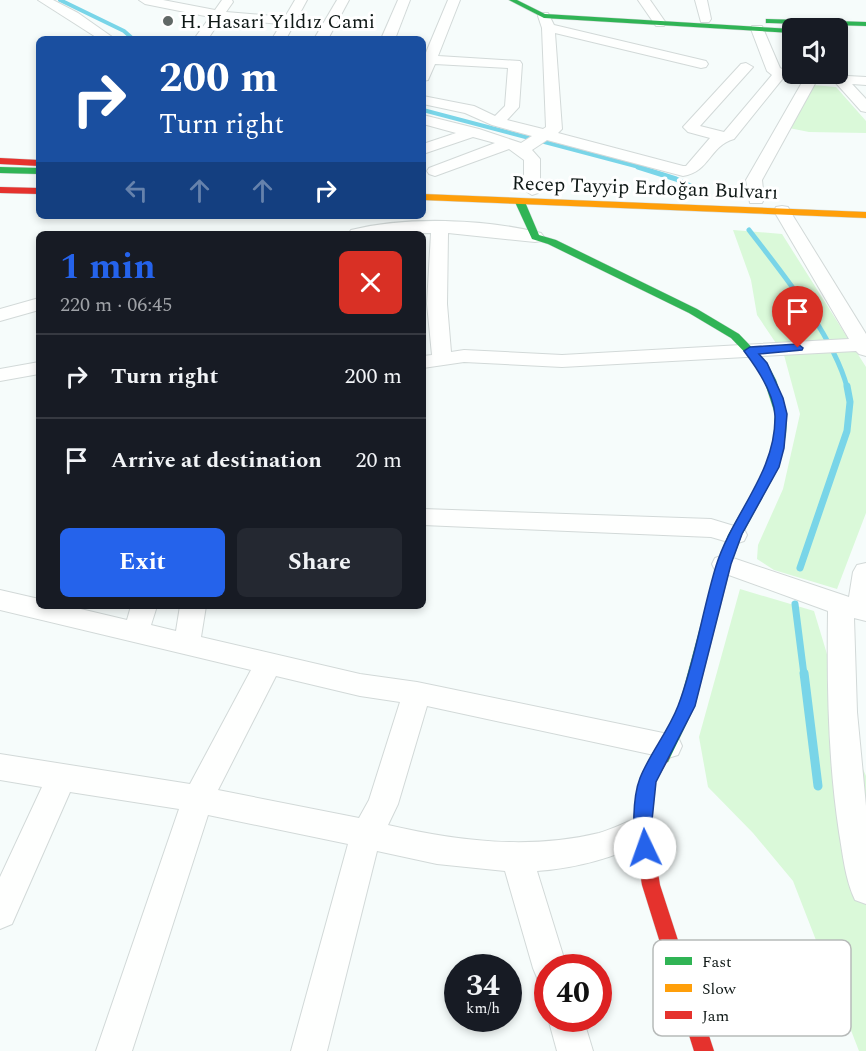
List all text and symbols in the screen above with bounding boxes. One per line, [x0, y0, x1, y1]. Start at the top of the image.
place label: H. Hasari Yıldız Cami [180, 7, 375, 37]
marker: H. Hasari Yıldız Cami [161, 14, 175, 28]
map controls [782, 18, 848, 84]
button: sound [782, 18, 848, 84]
text: 200 m [159, 47, 278, 110]
icon: right [60, 60, 138, 138]
text: Turn right [159, 104, 284, 146]
street label: Recep Tayyip Erdoğan Bulvarı [511, 168, 779, 208]
icon: left [120, 174, 153, 207]
icon: ahead [183, 174, 216, 207]
icon: ahead [246, 174, 279, 207]
icon: right [309, 174, 342, 207]
text: 1 min [60, 240, 156, 295]
button: close [339, 251, 402, 314]
pin [772, 286, 823, 348]
text: 220 m · 06:45 [60, 290, 172, 320]
icon: arrive [781, 295, 814, 328]
icon: right [60, 360, 93, 393]
text: Turn right [111, 360, 218, 393]
text: 200 m [345, 360, 402, 393]
icon: arrive [60, 444, 93, 477]
text: Arrive at destination [111, 444, 322, 477]
text: 20 m [356, 444, 402, 477]
button: Exit [60, 528, 225, 597]
button: Share [237, 528, 402, 597]
position arrow [613, 816, 677, 880]
legend [653, 940, 851, 1036]
text: Fast [702, 950, 732, 974]
speed limit sign: 40 [534, 954, 612, 1032]
text: 34 [466, 963, 500, 1009]
text: Slow [702, 977, 737, 1001]
text: km/h [466, 997, 500, 1020]
text: Jam [702, 1004, 730, 1028]

